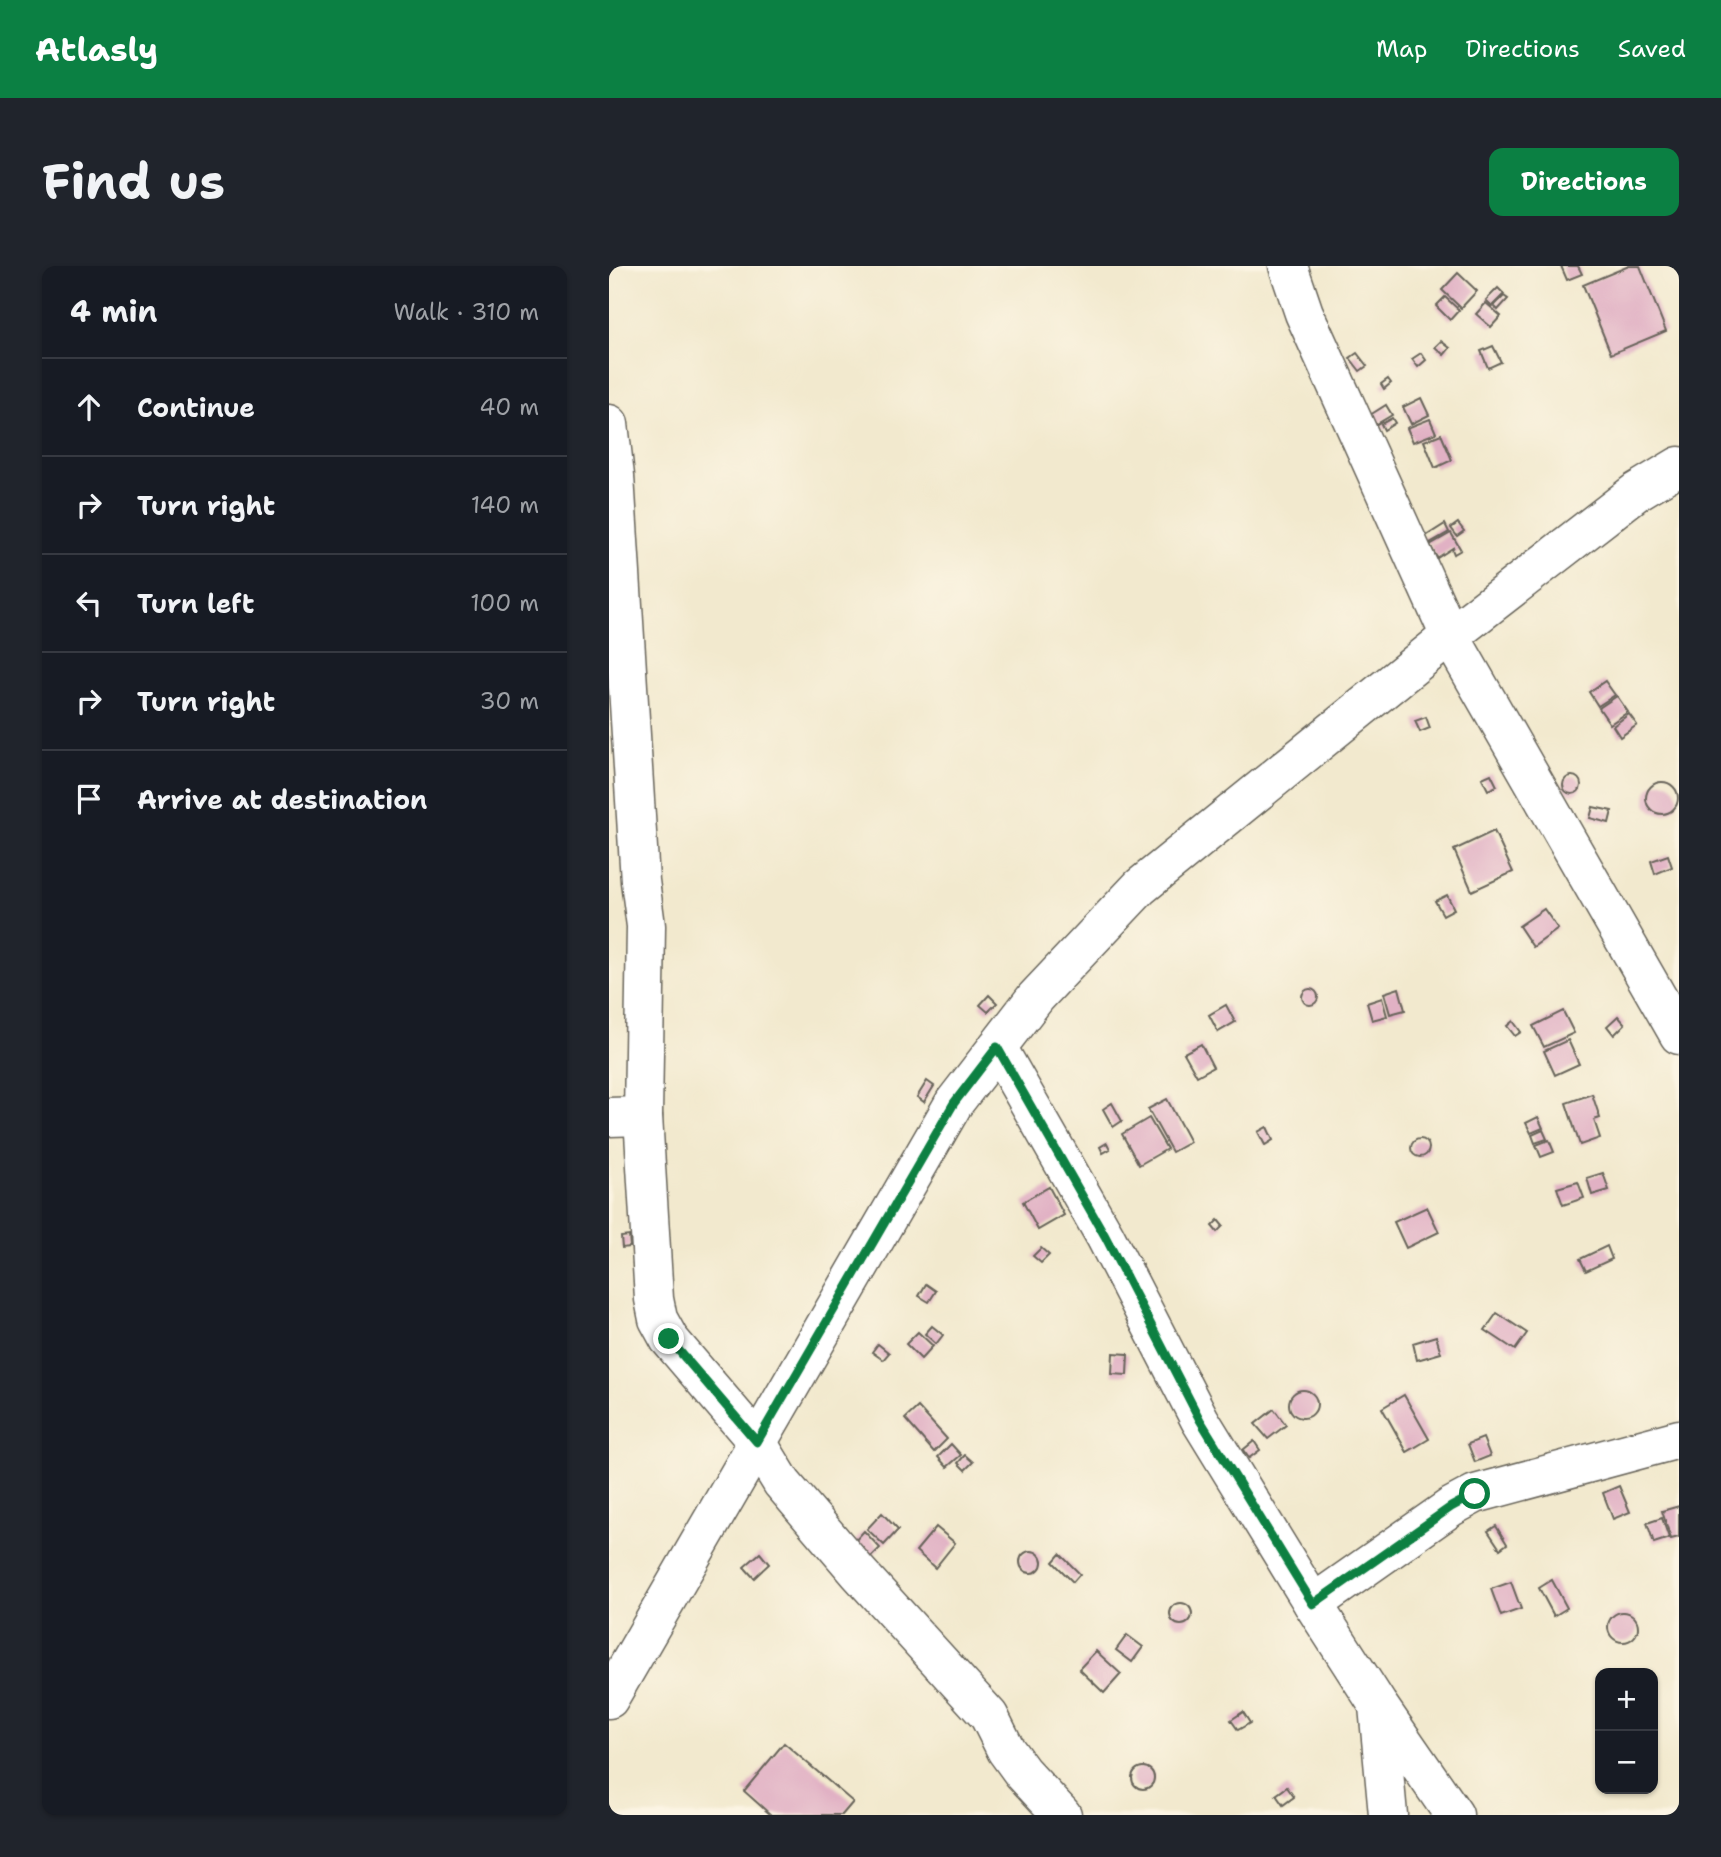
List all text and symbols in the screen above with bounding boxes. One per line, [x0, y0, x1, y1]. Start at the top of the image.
text: Atlasly [35, 27, 158, 72]
text: Map [1376, 33, 1427, 65]
text: Directions [1465, 33, 1580, 65]
text: Saved [1618, 33, 1686, 65]
button: Directions [1489, 148, 1679, 216]
text: Find us [42, 149, 225, 215]
text: 4 min [70, 291, 157, 332]
text: Walk · 310 m [394, 297, 539, 327]
icon: ahead [70, 388, 108, 426]
text: Continue [137, 390, 255, 425]
text: 40 m [479, 392, 539, 422]
icon: right [70, 486, 108, 524]
text: Turn right [137, 488, 275, 523]
text: 140 m [471, 490, 539, 520]
icon: left [70, 584, 108, 622]
text: Turn left [137, 586, 254, 621]
text: 100 m [470, 588, 539, 618]
icon: right [70, 682, 108, 720]
text: Turn right [137, 684, 275, 719]
text: 30 m [480, 686, 539, 716]
icon: arrive [70, 780, 108, 818]
text: Arrive at destination [137, 782, 427, 817]
route end [653, 1323, 684, 1354]
route start [1459, 1478, 1490, 1509]
map controls [1595, 1668, 1658, 1794]
button: + [1595, 1668, 1658, 1731]
button: − [1595, 1731, 1658, 1794]

